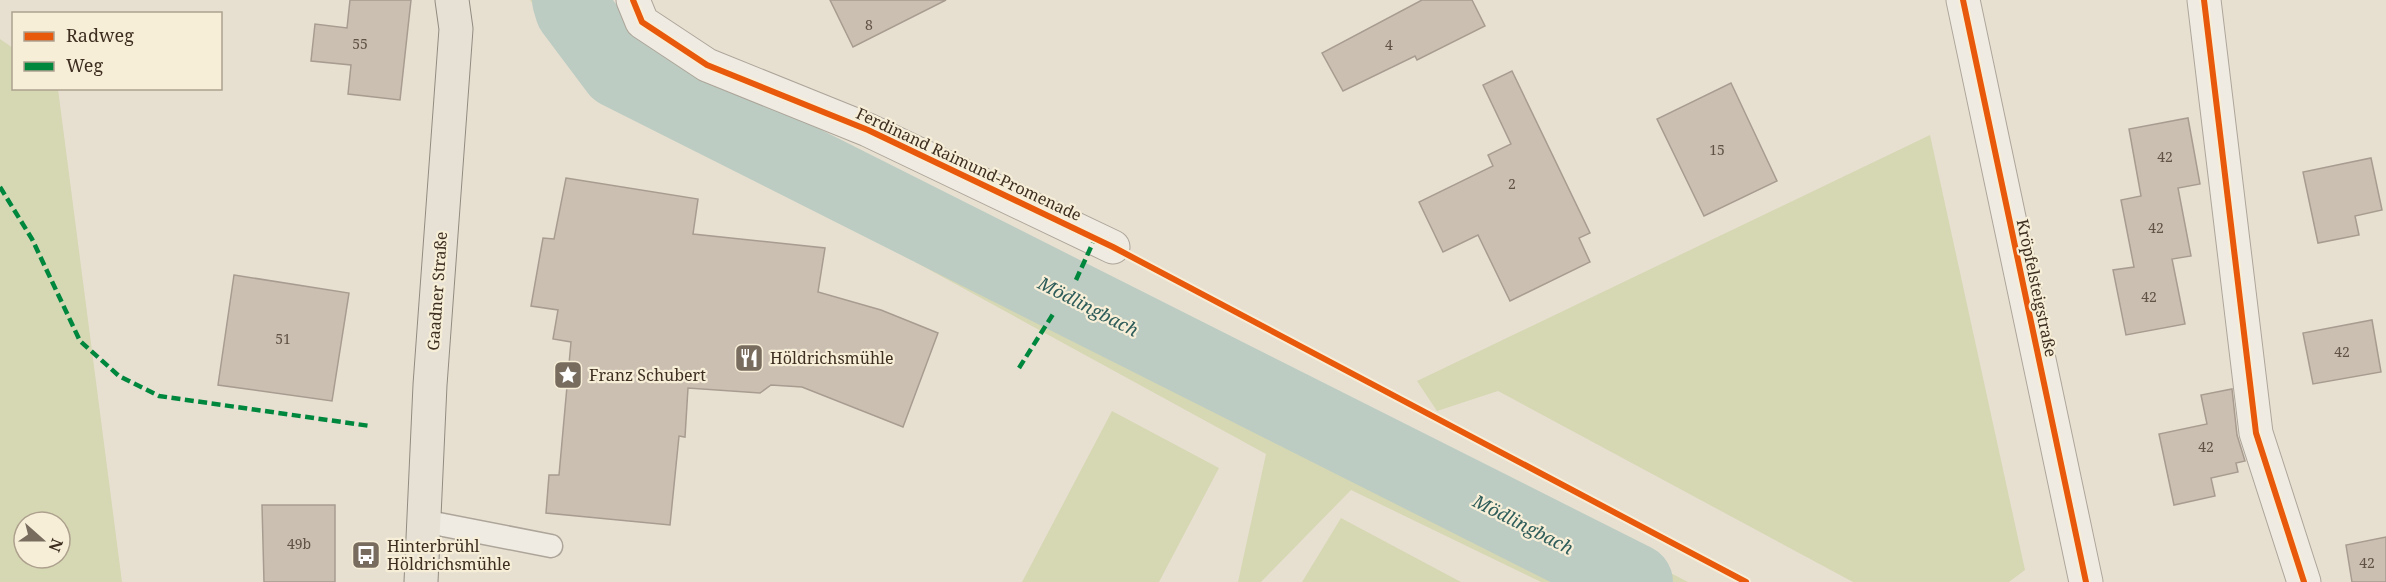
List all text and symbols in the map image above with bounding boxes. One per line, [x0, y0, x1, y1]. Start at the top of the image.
legend [12, 12, 222, 90]
house number: 8 [865, 15, 873, 34]
text: Radweg [66, 23, 134, 47]
house number: 55 [352, 34, 368, 53]
house number: 4 [1385, 35, 1393, 54]
text: Weg [66, 53, 103, 77]
street label: Ferdinand Raimund-Promenade [853, 102, 1085, 226]
house number: 15 [1709, 140, 1725, 159]
house number: 42 [2157, 147, 2173, 166]
house number: 2 [1508, 174, 1516, 193]
street label: Kröpfelsteigstraße [2012, 217, 2062, 359]
house number: 42 [2148, 218, 2164, 237]
street label: Gaadner Straße [422, 231, 452, 351]
water label: Mödlingbach [1033, 270, 1143, 342]
house number: 42 [2141, 287, 2157, 306]
house number: 51 [275, 329, 291, 348]
restaurant icon: Höldrichsmühle [733, 342, 765, 374]
house number: 42 [2334, 342, 2350, 361]
place label: Höldrichsmühle [770, 347, 894, 369]
place icon: Franz Schubert [552, 359, 584, 391]
place label: Franz Schubert [589, 364, 706, 386]
house number: 42 [2198, 437, 2214, 456]
water label: Mödlingbach [1468, 488, 1578, 560]
north arrow [12, 510, 72, 570]
house number: 49b [287, 534, 311, 553]
place label: Hinterbrühl Höldrichsmühle [387, 535, 511, 575]
text: N [43, 536, 69, 556]
bus stop icon: Hinterbrühl Höldrichsmühle [350, 539, 382, 571]
house number: 42 [2359, 553, 2375, 572]

